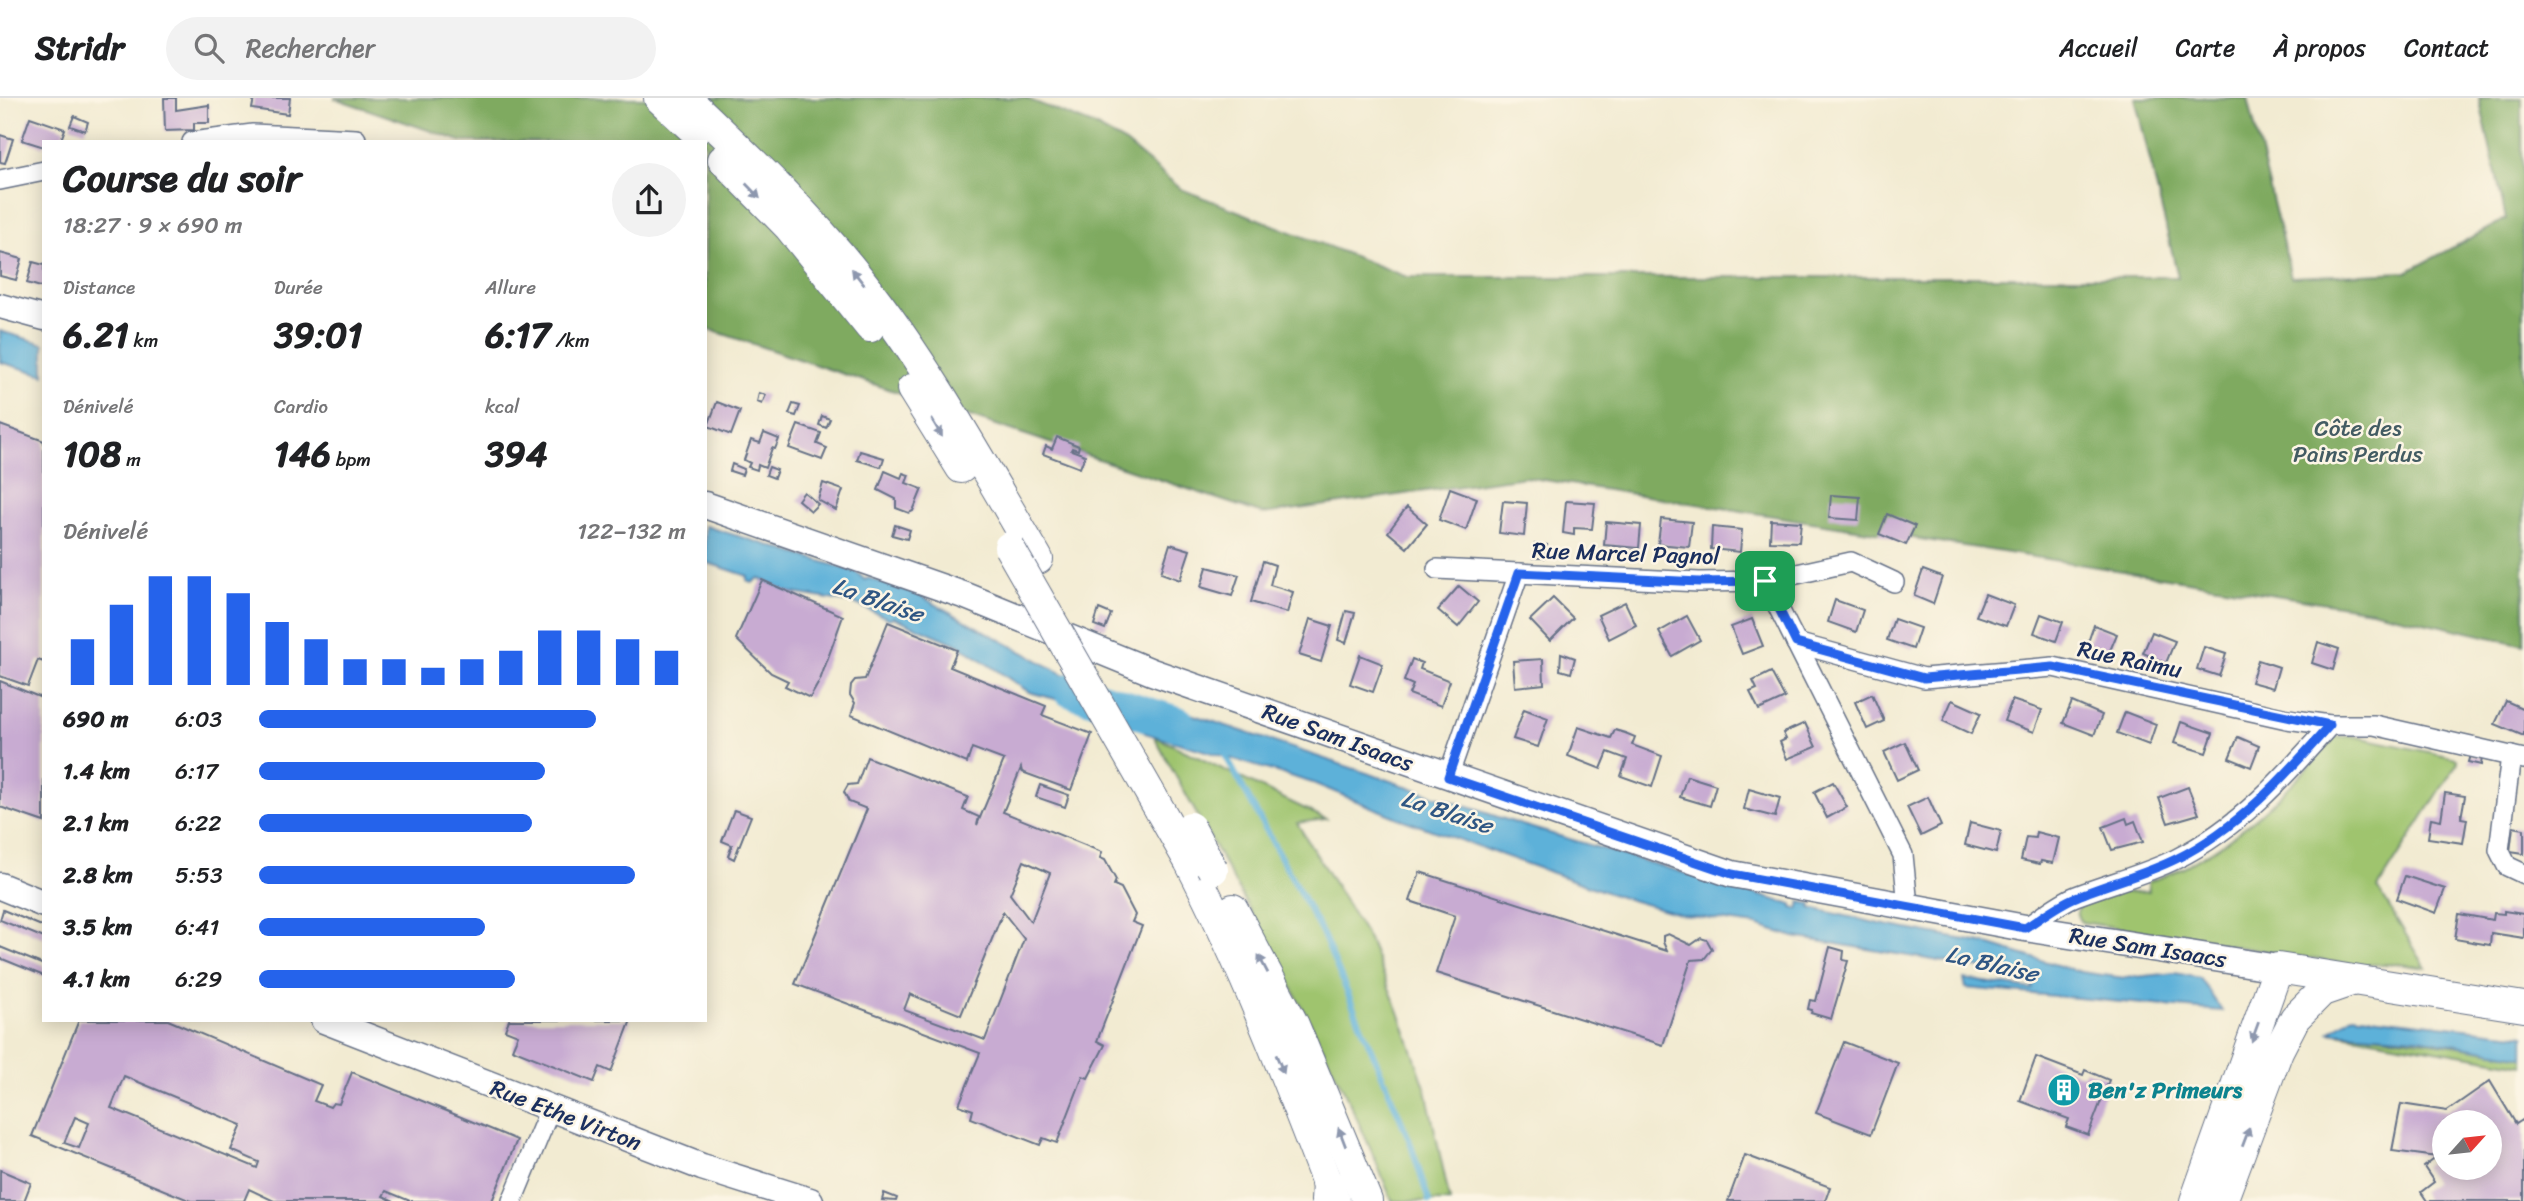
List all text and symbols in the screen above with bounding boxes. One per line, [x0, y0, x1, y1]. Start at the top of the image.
search box [166, 17, 656, 80]
text: Stridr [35, 19, 124, 77]
text: Rechercher [246, 25, 375, 71]
text: Accueil [2059, 27, 2138, 69]
text: Carte [2176, 27, 2235, 69]
text: À propos [2273, 27, 2366, 69]
text: Contact [2404, 27, 2489, 69]
icon: search [190, 29, 228, 67]
text: Course du soir [63, 145, 301, 212]
button: share [612, 163, 686, 237]
one-way arrow [745, 183, 761, 199]
text: 18:27 · 9 × 690 m [63, 205, 242, 246]
one-way arrow [850, 268, 865, 286]
text: Distance [63, 271, 135, 304]
text: Durée [274, 271, 323, 304]
text: Allure [485, 271, 536, 304]
text: 6.21 [63, 304, 129, 366]
text: 39:01 [274, 304, 362, 366]
text: 6:17 [485, 304, 550, 366]
text: km [129, 324, 158, 357]
text: /km [550, 324, 590, 357]
text: Dénivelé [63, 390, 133, 423]
text: Cardio [274, 390, 328, 423]
text: kcal [485, 390, 520, 423]
park label: Côte des Pains Perdus [2293, 408, 2423, 475]
one-way arrow [930, 419, 943, 438]
text: 108 [63, 423, 121, 485]
text: 146 [274, 423, 331, 485]
text: 394 [485, 423, 548, 485]
text: m [121, 443, 141, 476]
text: bpm [331, 443, 371, 476]
text: Dénivelé [63, 511, 148, 552]
text: 122–132 m [577, 511, 686, 552]
street label: Rue Marcel Pagnol [1531, 530, 1721, 577]
pin [1735, 551, 1795, 611]
icon: arrive [1746, 562, 1784, 600]
water label: La Blaise [827, 565, 932, 636]
street label: Rue Raimu [2074, 628, 2187, 691]
street label: Rue Sam Isaacs [1256, 691, 1420, 784]
text: 690 m [63, 699, 128, 740]
text: 6:03 [175, 699, 222, 740]
text: 1.4 km [63, 751, 130, 792]
text: 6:17 [175, 751, 218, 792]
water label: La Blaise [1396, 778, 1501, 847]
text: 2.1 km [63, 803, 129, 844]
text: 6:22 [175, 803, 222, 844]
text: 2.8 km [63, 855, 133, 896]
text: 5:53 [175, 855, 223, 896]
text: 3.5 km [63, 907, 132, 948]
text: 6:41 [175, 907, 219, 948]
street label: Rue Sam Isaacs [2066, 915, 2230, 980]
water label: La Blaise [1942, 933, 2045, 996]
one-way arrow [1257, 954, 1269, 974]
text: 4.1 km [63, 959, 130, 1000]
text: 6:29 [175, 959, 222, 1000]
one-way arrow [2249, 1022, 2260, 1043]
one-way arrow [1275, 1054, 1286, 1075]
street label: Rue Ethe Virton [484, 1068, 648, 1163]
place label: Ben'z Primeurs [2088, 1070, 2243, 1111]
building icon: Ben'z Primeurs [2045, 1071, 2083, 1109]
north arrow [2432, 1110, 2502, 1180]
map controls [2432, 1110, 2502, 1180]
one-way arrow [1337, 1127, 1348, 1148]
one-way arrow [2240, 1127, 2251, 1148]

